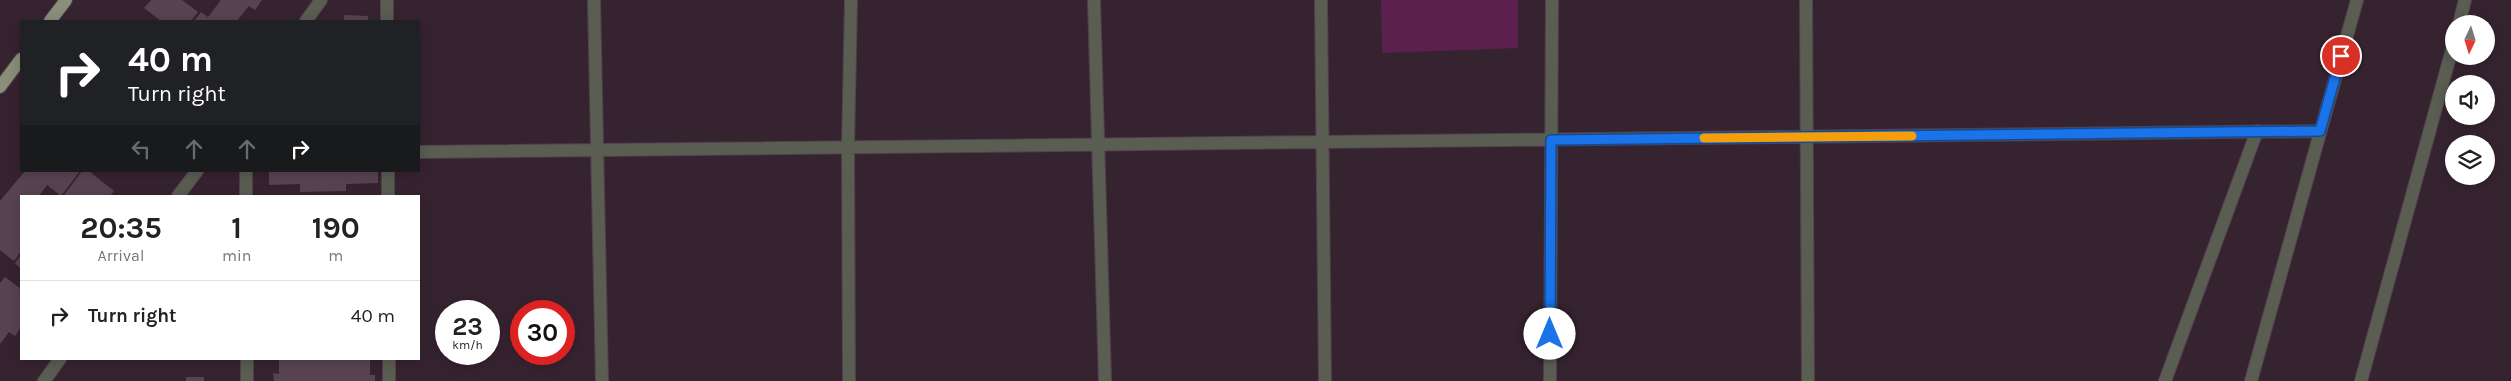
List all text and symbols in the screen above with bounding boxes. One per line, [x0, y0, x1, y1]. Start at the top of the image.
north arrow [2445, 15, 2495, 65]
map controls [2445, 15, 2495, 185]
pin [2320, 35, 2362, 77]
text: 40 m [128, 39, 213, 80]
icon: right [45, 40, 110, 105]
icon: arrive [2327, 42, 2355, 70]
button: sound [2445, 75, 2495, 125]
text: Turn right [128, 81, 226, 107]
icon: left [127, 135, 155, 163]
icon: ahead [180, 135, 208, 163]
icon: ahead [233, 135, 261, 163]
icon: right [286, 135, 314, 163]
button: layers [2445, 135, 2495, 185]
text: 20:35 [80, 210, 162, 246]
text: 1 [231, 210, 242, 246]
text: 190 [312, 210, 360, 246]
text: Arrival [98, 246, 144, 265]
text: min [222, 246, 251, 265]
text: m [328, 246, 343, 265]
speed limit sign: 30 [510, 300, 575, 365]
icon: right [45, 302, 73, 330]
text: Turn right [88, 305, 177, 327]
text: 40 m [351, 305, 395, 327]
position arrow [1523, 307, 1575, 359]
text: 23 [452, 312, 483, 341]
text: km/h [452, 338, 483, 352]

